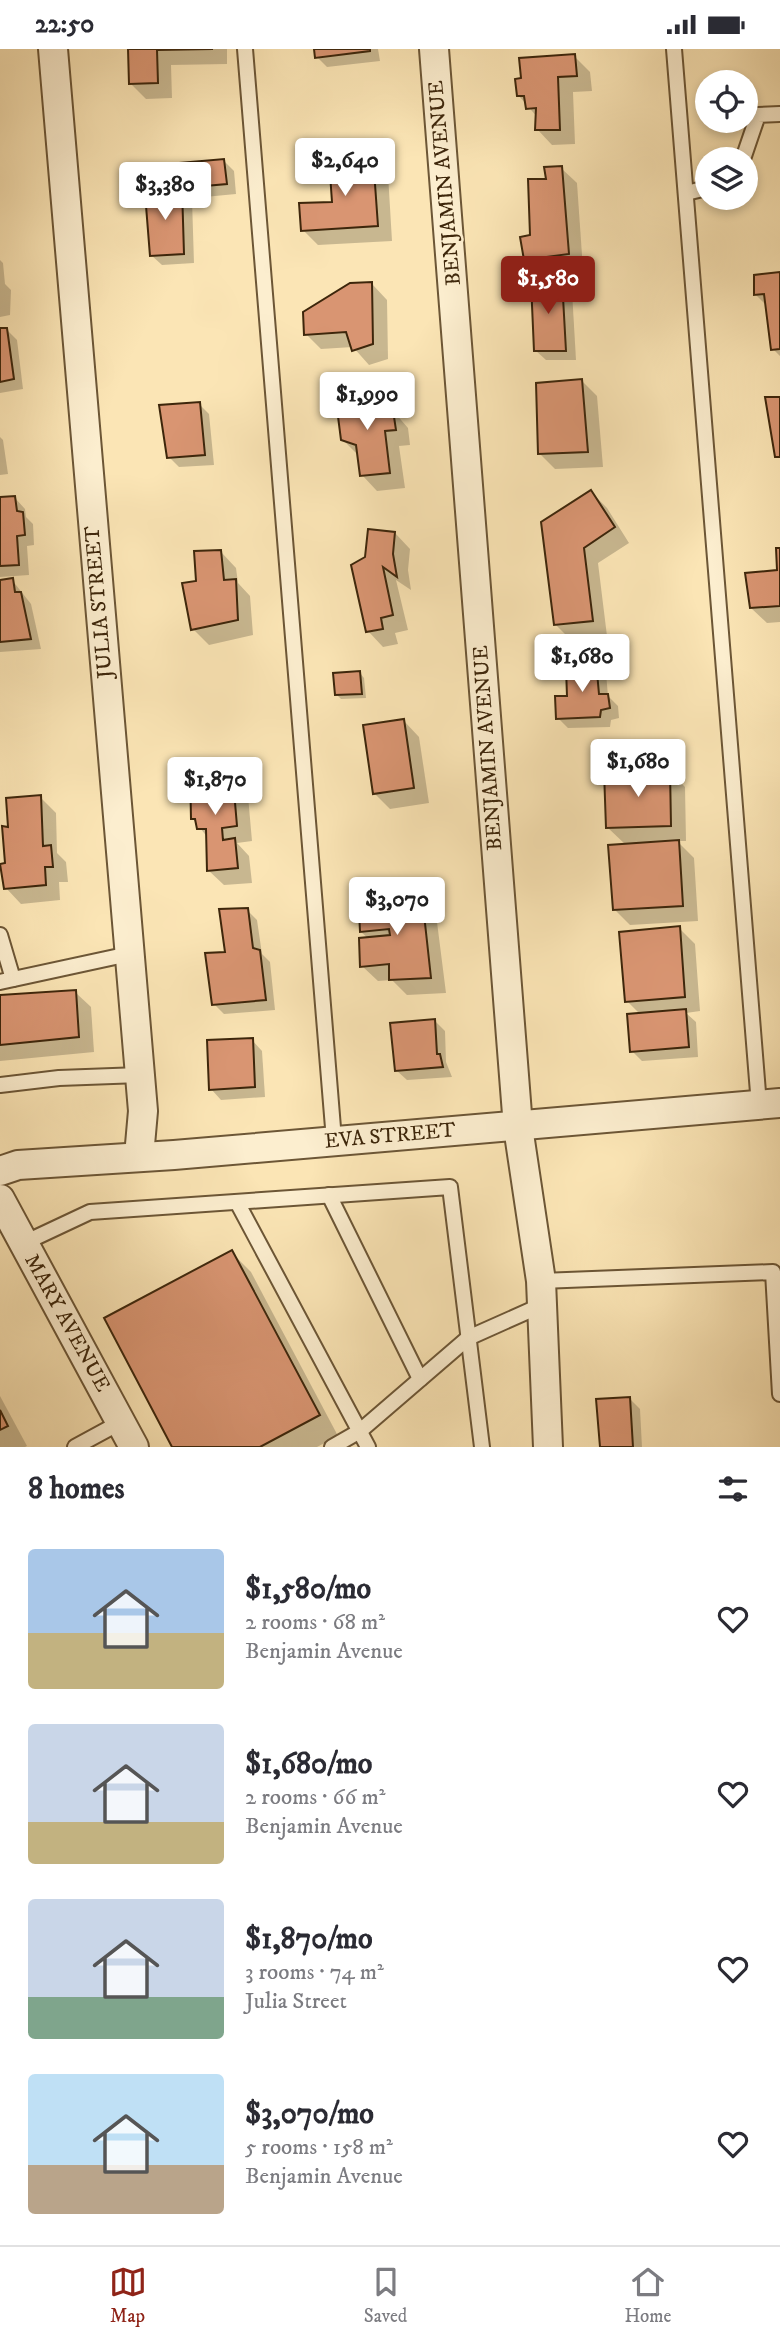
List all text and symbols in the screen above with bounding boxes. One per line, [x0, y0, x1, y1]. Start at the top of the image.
text: 22:50 [35, 8, 94, 41]
map controls [695, 70, 758, 210]
button: locate [695, 70, 758, 133]
street label: BENJAMIN AVENUE [423, 79, 467, 287]
pin: $2,640 [288, 139, 402, 198]
text: $2,640 [311, 146, 379, 175]
button: layers [695, 147, 758, 210]
pin: $3,380 [108, 163, 222, 222]
text: $3,380 [135, 170, 195, 199]
pin: $1,580 [491, 257, 605, 316]
text: $1,580 [517, 264, 579, 293]
pin: $1,990 [310, 373, 424, 432]
text: $1,990 [336, 380, 398, 409]
street label: JULIA STREET [79, 525, 119, 681]
pin: $1,680 [525, 635, 639, 694]
text: $1,680 [550, 642, 614, 671]
street label: BENJAMIN AVENUE [468, 644, 508, 852]
pin: $1,680 [581, 739, 695, 799]
text: $1,680 [606, 747, 670, 776]
pin: $1,870 [158, 757, 272, 817]
text: $1,870 [183, 765, 247, 794]
pin: $3,070 [340, 877, 454, 937]
text: $3,070 [365, 885, 429, 914]
street label: EVA STREET [323, 1117, 457, 1155]
street label: MARY AVENUE [18, 1250, 116, 1396]
icon: filters [714, 1470, 752, 1508]
text: 8 homes [28, 1471, 125, 1508]
text: $1,580/mo [245, 1571, 371, 1608]
icon: home [84, 1577, 168, 1661]
icon: heart [714, 1600, 752, 1638]
text: 2 rooms · 68 m² [245, 1608, 385, 1637]
text: Benjamin Avenue [245, 1637, 403, 1666]
text: $1,680/mo [245, 1746, 372, 1783]
icon: home [84, 1752, 168, 1836]
icon: heart [714, 1775, 752, 1813]
text: 2 rooms · 66 m² [245, 1783, 385, 1812]
text: Benjamin Avenue [245, 1812, 403, 1841]
text: $1,870/mo [245, 1921, 373, 1958]
icon: home [84, 1927, 168, 2011]
icon: heart [714, 1950, 752, 1988]
text: 3 rooms · 74 m² [245, 1958, 384, 1987]
text: Julia Street [245, 1987, 347, 2016]
text: $3,070/mo [245, 2096, 374, 2133]
icon: home [84, 2102, 168, 2186]
icon: heart [714, 2125, 752, 2163]
text: 5 rooms · 158 m² [245, 2133, 393, 2162]
text: Benjamin Avenue [245, 2162, 403, 2191]
tab: Map [109, 2263, 147, 2328]
tab: Saved [364, 2263, 407, 2328]
tab: Home [624, 2263, 671, 2328]

